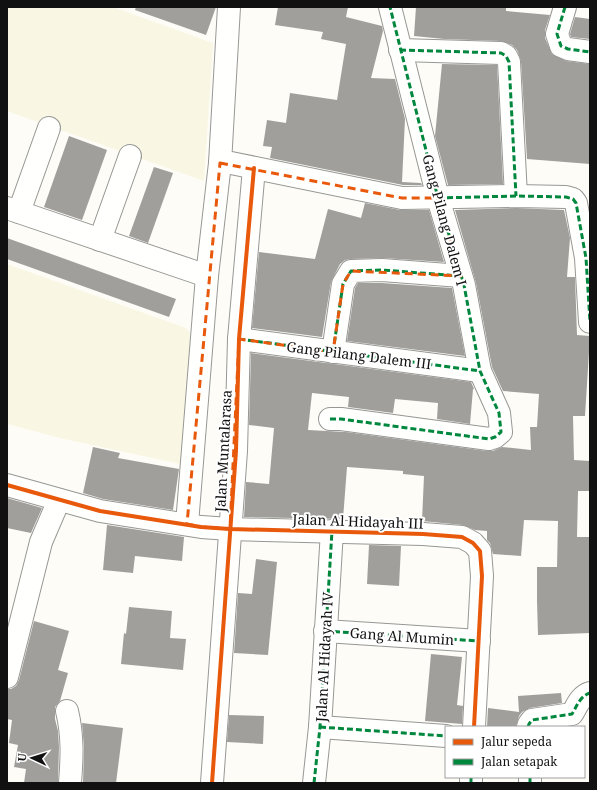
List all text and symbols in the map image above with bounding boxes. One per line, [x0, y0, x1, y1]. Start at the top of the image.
street label: Gang Pilang Dalem I [418, 152, 472, 288]
street label: Gang Pilang Dalem III [286, 337, 432, 373]
street label: Jalan Muntalarasa [210, 389, 236, 514]
street label: Jalan Al Hidayah III [291, 509, 424, 533]
street label: Jalan Al Hidayah IV [311, 591, 337, 724]
street label: Gang Al Mumin [349, 623, 455, 649]
legend [445, 726, 585, 778]
text: Jalur sepeda [480, 733, 552, 750]
north arrow [12, 738, 52, 778]
text: U [14, 752, 29, 762]
text: Jalan setapak [480, 753, 558, 770]

